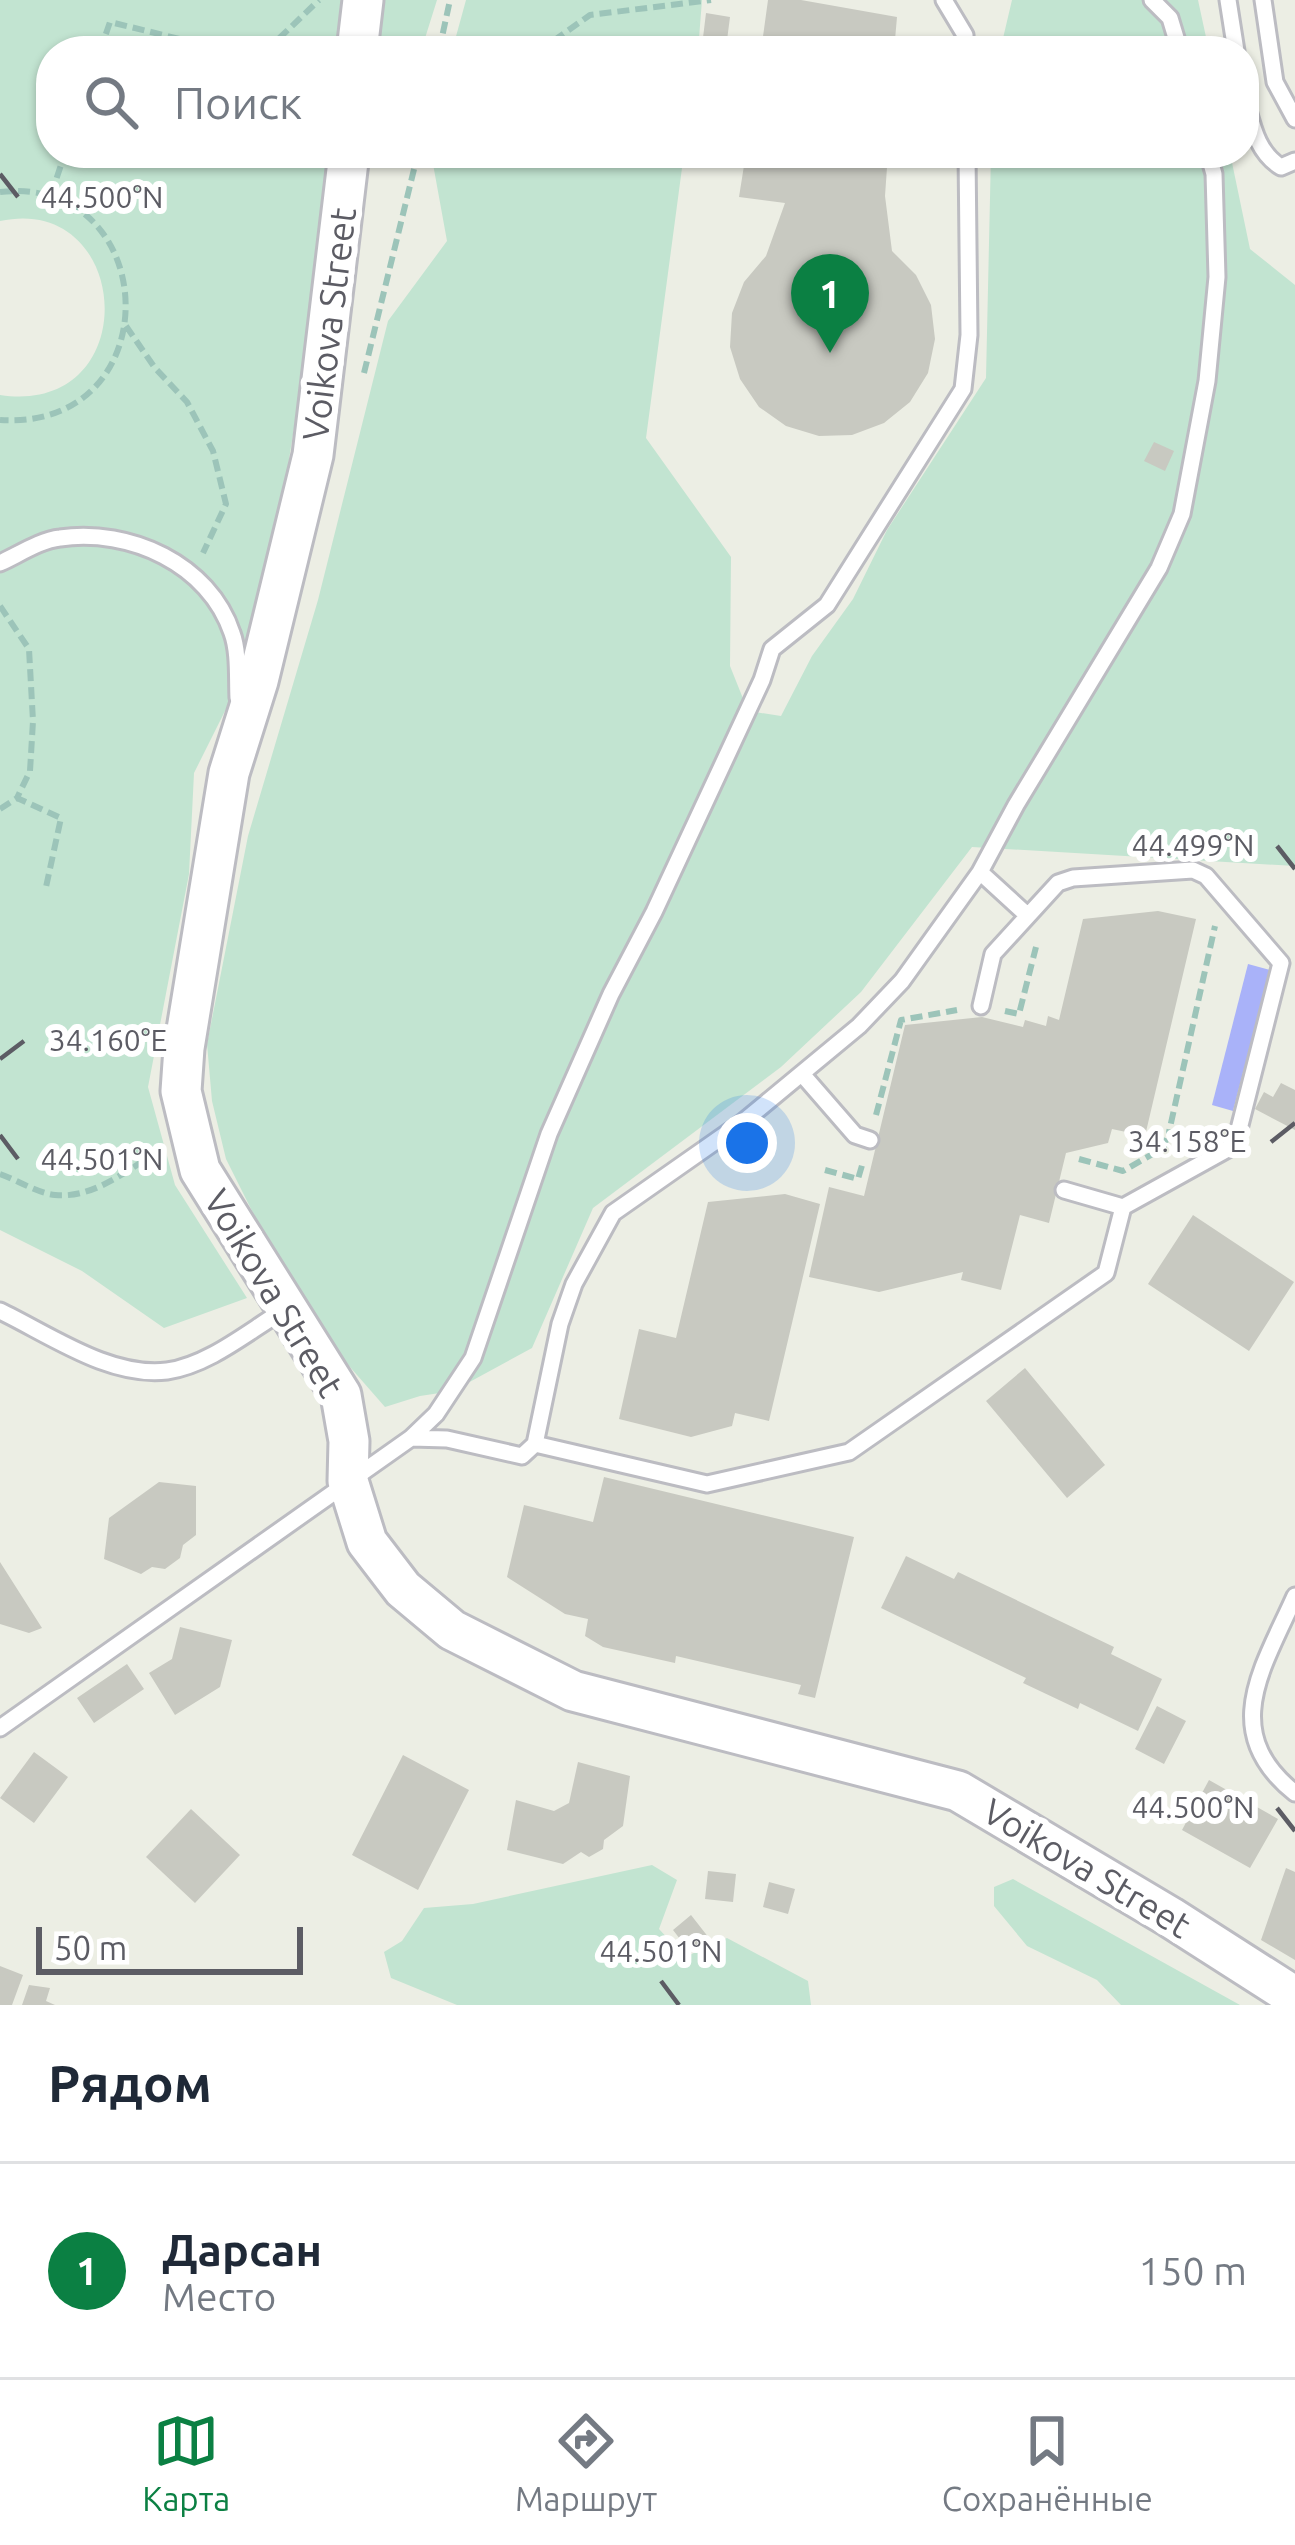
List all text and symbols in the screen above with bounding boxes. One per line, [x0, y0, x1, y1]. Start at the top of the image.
search box [36, 36, 1259, 168]
icon: search [78, 69, 144, 135]
text: Поиск [174, 77, 302, 128]
text: 44.500°N [40, 180, 164, 214]
street label: Voikova Street [294, 205, 363, 443]
pin: 1 [791, 254, 869, 353]
text: 44.499°N [1131, 828, 1255, 862]
text: 34.160°E [49, 1023, 167, 1057]
your location [717, 1113, 777, 1173]
text: 34.158°E [1128, 1124, 1246, 1158]
text: 44.501°N [40, 1142, 164, 1176]
street label: Voikova Street [196, 1182, 352, 1404]
street label: Voikova Street [976, 1790, 1198, 1946]
text: 44.500°N [1131, 1790, 1255, 1824]
scale bar [36, 1921, 303, 1974]
text: 50 m [54, 1929, 127, 1966]
text: 44.501°N [599, 1934, 723, 1968]
text: Рядом [48, 2054, 212, 2112]
text: Дарсан [162, 2224, 322, 2275]
text: 1 [76, 2249, 98, 2292]
text: 150 m [1138, 2249, 1247, 2292]
text: Место [162, 2275, 276, 2318]
tab: Карта [142, 2408, 230, 2517]
tab: Маршрут [515, 2408, 657, 2517]
tab: Сохранённые [942, 2408, 1153, 2517]

